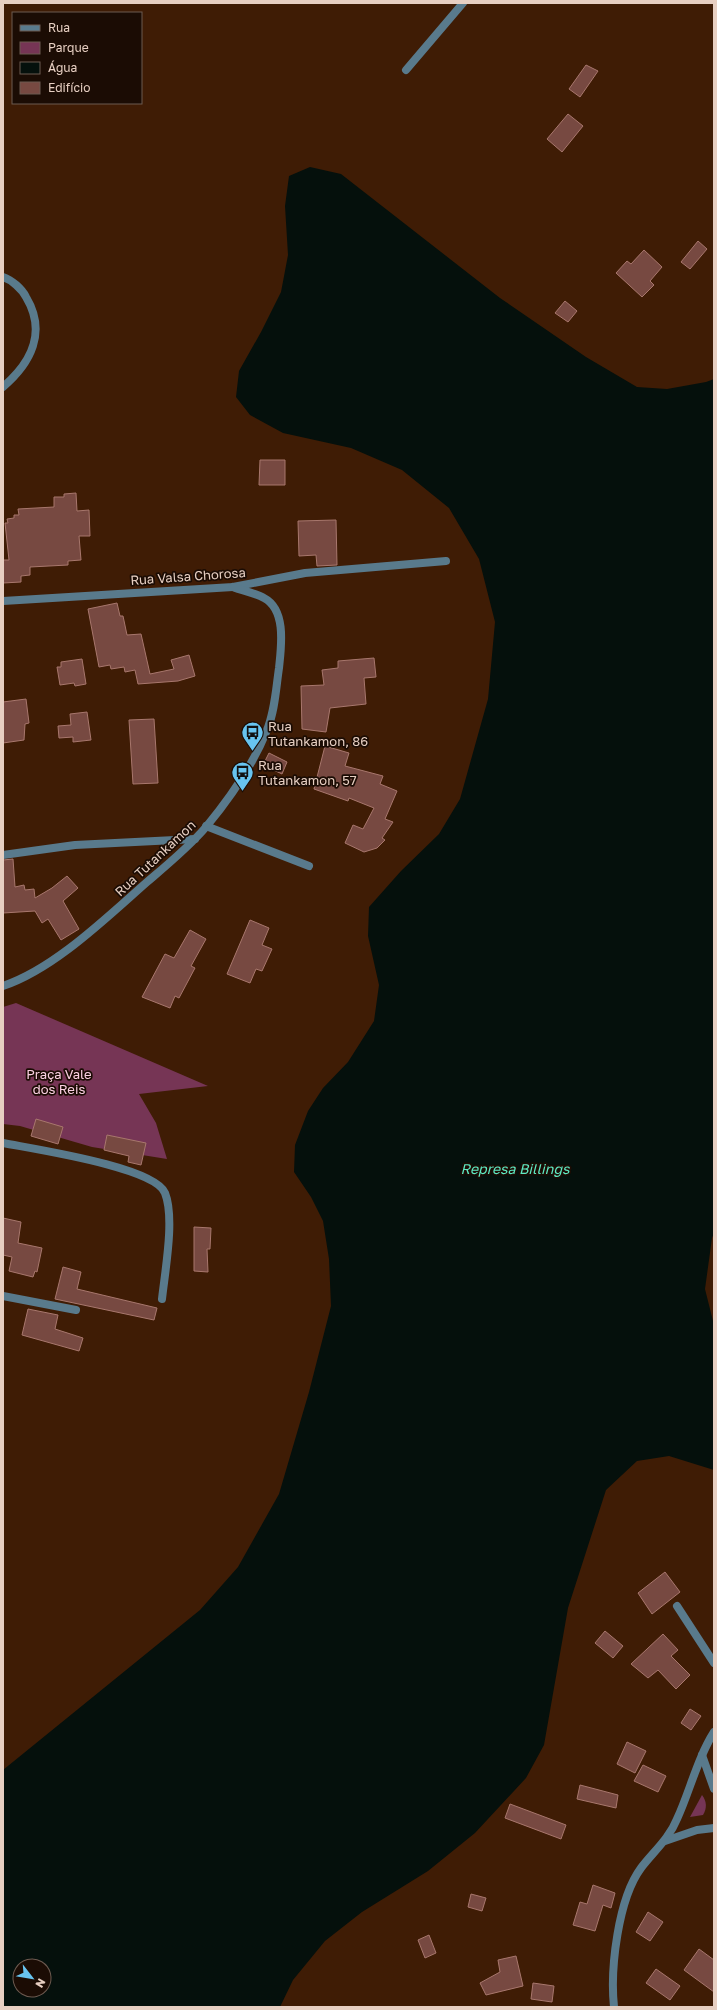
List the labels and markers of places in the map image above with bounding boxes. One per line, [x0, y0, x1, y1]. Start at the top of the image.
place label: Rua Tutankamon, 86 [268, 718, 368, 749]
bus stop icon: Rua Tutankamon, 86 [239, 720, 265, 753]
place label: Rua Tutankamon, 57 [258, 757, 357, 788]
bus stop icon: Rua Tutankamon, 57 [230, 759, 256, 792]

